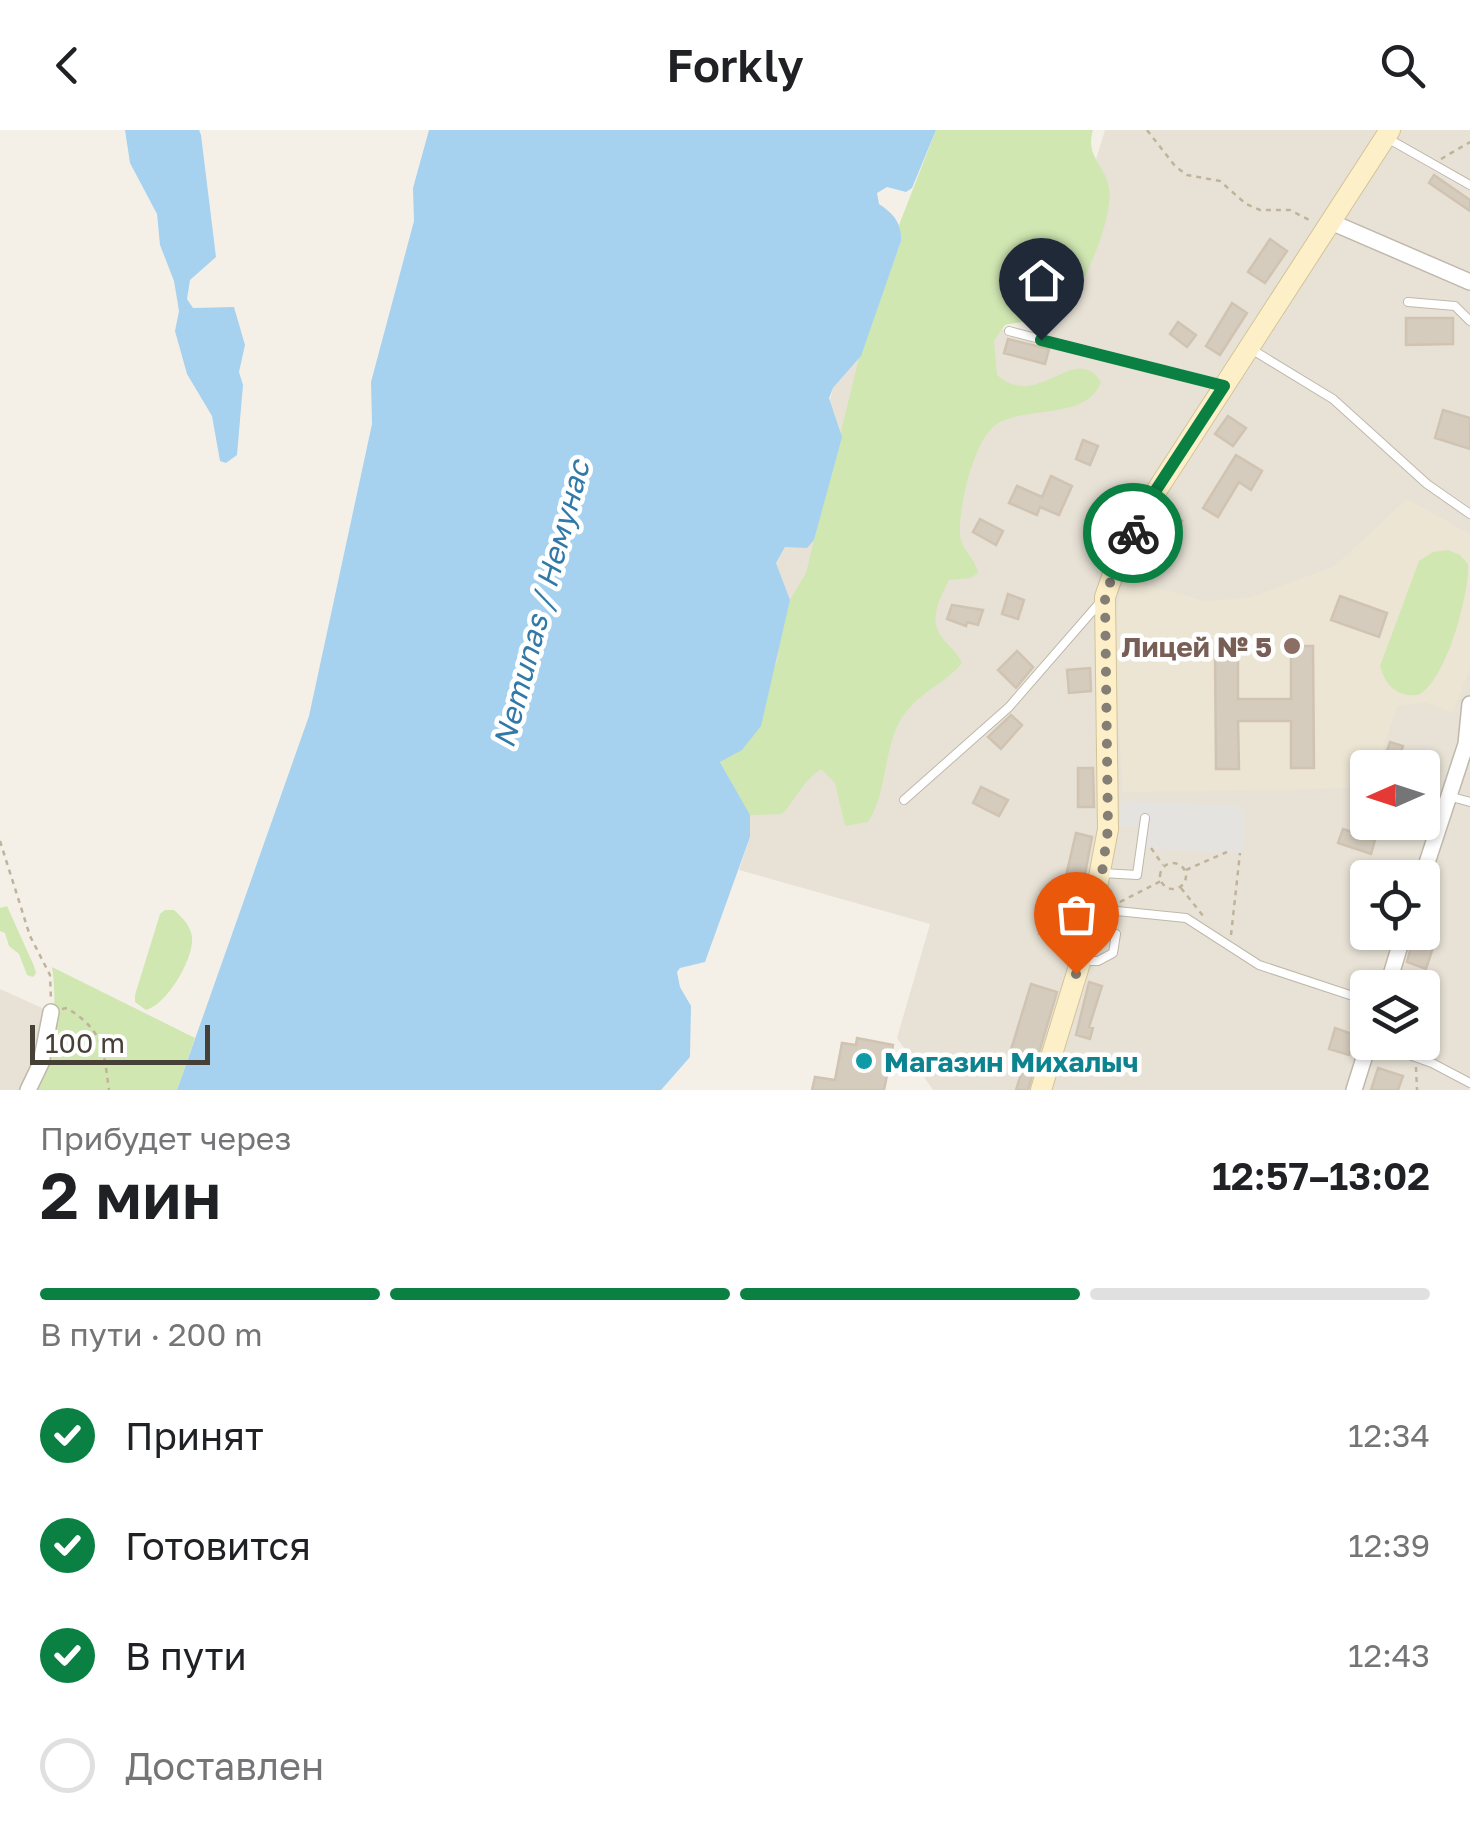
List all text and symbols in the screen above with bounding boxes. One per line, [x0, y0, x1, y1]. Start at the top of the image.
icon: back [40, 38, 95, 93]
text: Forkly [666, 38, 804, 92]
icon: search [1375, 38, 1430, 93]
pin [999, 238, 1084, 341]
icon: home [1014, 253, 1069, 308]
water label: Nemunas / Немунас [485, 455, 597, 752]
courier [1083, 483, 1183, 583]
icon: bike [1106, 506, 1161, 561]
place label: Лицей № 5 [1121, 630, 1272, 663]
marker: Лицей № 5 [1281, 635, 1303, 657]
north arrow [1350, 750, 1440, 840]
map controls [1350, 750, 1440, 1060]
button: locate [1350, 860, 1440, 950]
pin [1034, 872, 1119, 975]
icon: bag [1049, 887, 1104, 942]
button: layers [1350, 970, 1440, 1060]
scale bar [30, 1020, 210, 1064]
text: 100 m [45, 1026, 125, 1059]
place label: Магазин Михалыч [884, 1045, 1139, 1078]
marker: Магазин Михалыч [853, 1050, 875, 1072]
text: Прибудет через [40, 1119, 291, 1157]
text: 12:57–13:02 [1212, 1153, 1430, 1198]
text: 2 мин [40, 1155, 221, 1233]
text: В пути · 200 m [40, 1315, 263, 1353]
icon: check [40, 1408, 95, 1463]
text: Принят [125, 1413, 264, 1458]
text: 12:34 [1348, 1416, 1430, 1454]
icon: check [40, 1518, 95, 1573]
text: Готовится [125, 1523, 311, 1568]
text: 12:39 [1348, 1526, 1430, 1564]
icon: check [40, 1628, 95, 1683]
text: В пути [125, 1633, 247, 1678]
text: 12:43 [1348, 1636, 1430, 1674]
text: Доставлен [125, 1743, 324, 1788]

